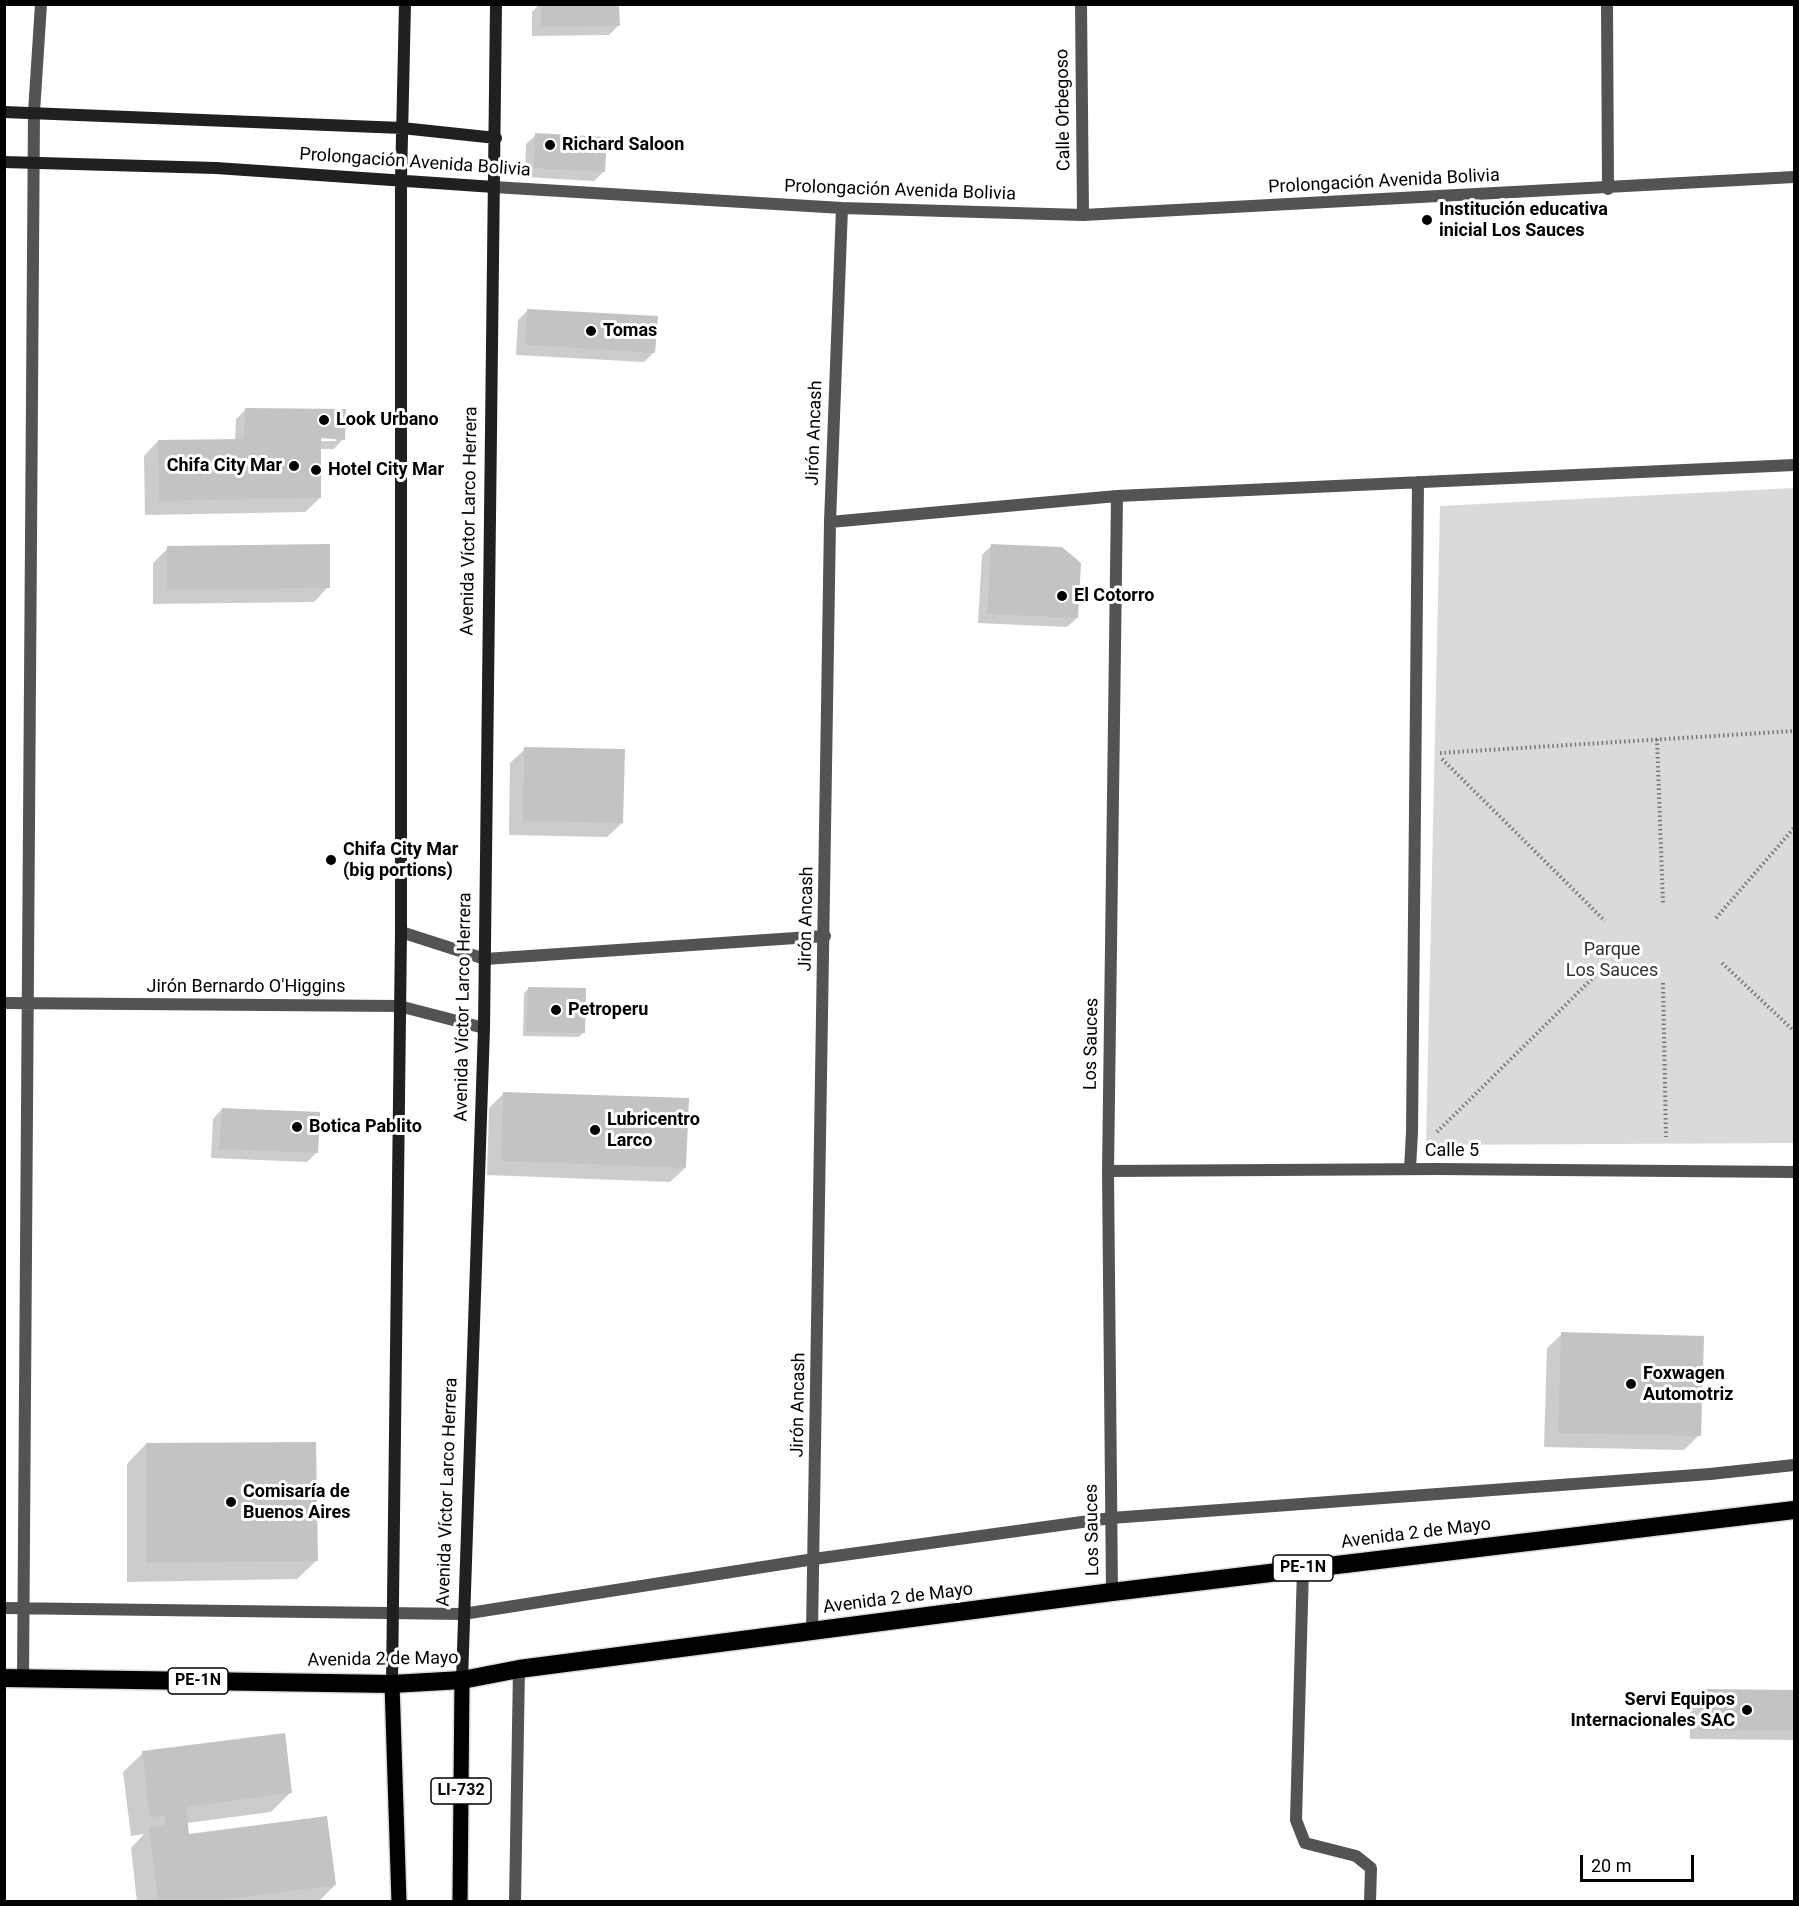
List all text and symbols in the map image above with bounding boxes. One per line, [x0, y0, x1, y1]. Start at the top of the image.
street label: Calle Orbegoso [1052, 49, 1076, 171]
place label: Richard Saloon [562, 134, 684, 156]
marker: Richard Saloon [543, 138, 557, 152]
street label: Prolongación Avenida Bolivia [299, 144, 531, 182]
street label: Prolongación Avenida Bolivia [1268, 165, 1500, 199]
street label: Prolongación Avenida Bolivia [784, 176, 1016, 206]
place label: Institución educativa inicial Los Sauces [1439, 199, 1608, 242]
marker: Institución educativa inicial Los Sauces [1420, 213, 1434, 227]
place label: Tomas [603, 320, 657, 342]
marker: Tomas [584, 324, 598, 338]
street label: Jirón Ancash [802, 380, 828, 486]
street label: Avenida Víctor Larco Herrera [457, 406, 483, 636]
place label: Look Urbano [336, 409, 439, 431]
marker: Look Urbano [317, 413, 331, 427]
place label: Chifa City Mar [167, 455, 282, 477]
marker: Chifa City Mar [287, 459, 301, 473]
place label: Hotel City Mar [328, 459, 444, 481]
marker: Hotel City Mar [309, 463, 323, 477]
place label: El Cotorro [1074, 585, 1154, 607]
marker: El Cotorro [1055, 589, 1069, 603]
place label: Chifa City Mar (big portions) [343, 839, 458, 882]
marker: Chifa City Mar (big portions) [324, 853, 338, 867]
street label: Jirón Ancash [795, 866, 819, 972]
street label: Avenida Víctor Larco Herrera [451, 892, 477, 1122]
park label: Parque Los Sauces [1566, 939, 1658, 982]
street label: Jirón Bernardo O'Higgins [147, 976, 345, 998]
street label: Los Sauces [1080, 998, 1104, 1090]
place label: Petroperu [568, 999, 648, 1021]
marker: Petroperu [549, 1003, 563, 1017]
place label: Lubricentro Larco [607, 1109, 700, 1152]
place label: Botica Pablito [309, 1116, 422, 1138]
marker: Botica Pablito [290, 1120, 304, 1134]
marker: Lubricentro Larco [588, 1123, 602, 1137]
street label: Calle 5 [1425, 1140, 1479, 1162]
street label: Jirón Ancash [787, 1352, 811, 1458]
place label: Foxwagen Automotriz [1643, 1363, 1733, 1406]
street label: Avenida Víctor Larco Herrera [433, 1377, 463, 1607]
marker: Foxwagen Automotriz [1624, 1377, 1638, 1391]
place label: Comisaría de Buenos Aires [243, 1481, 351, 1524]
street label: Los Sauces [1081, 1484, 1105, 1576]
marker: Comisaría de Buenos Aires [224, 1495, 238, 1509]
street label: Avenida 2 de Mayo [1340, 1514, 1492, 1554]
road number: PE-1N [1273, 1555, 1333, 1581]
street label: Avenida 2 de Mayo [822, 1579, 974, 1619]
street label: Avenida 2 de Mayo [307, 1648, 459, 1672]
road number: PE-1N [168, 1668, 228, 1694]
place label: Servi Equipos Internacionales SAC [1570, 1689, 1735, 1732]
marker: Servi Equipos Internacionales SAC [1740, 1703, 1754, 1717]
road number: LI-732 [431, 1778, 491, 1804]
scale bar [1583, 1843, 1697, 1881]
text: 20 m [1591, 1855, 1631, 1876]

